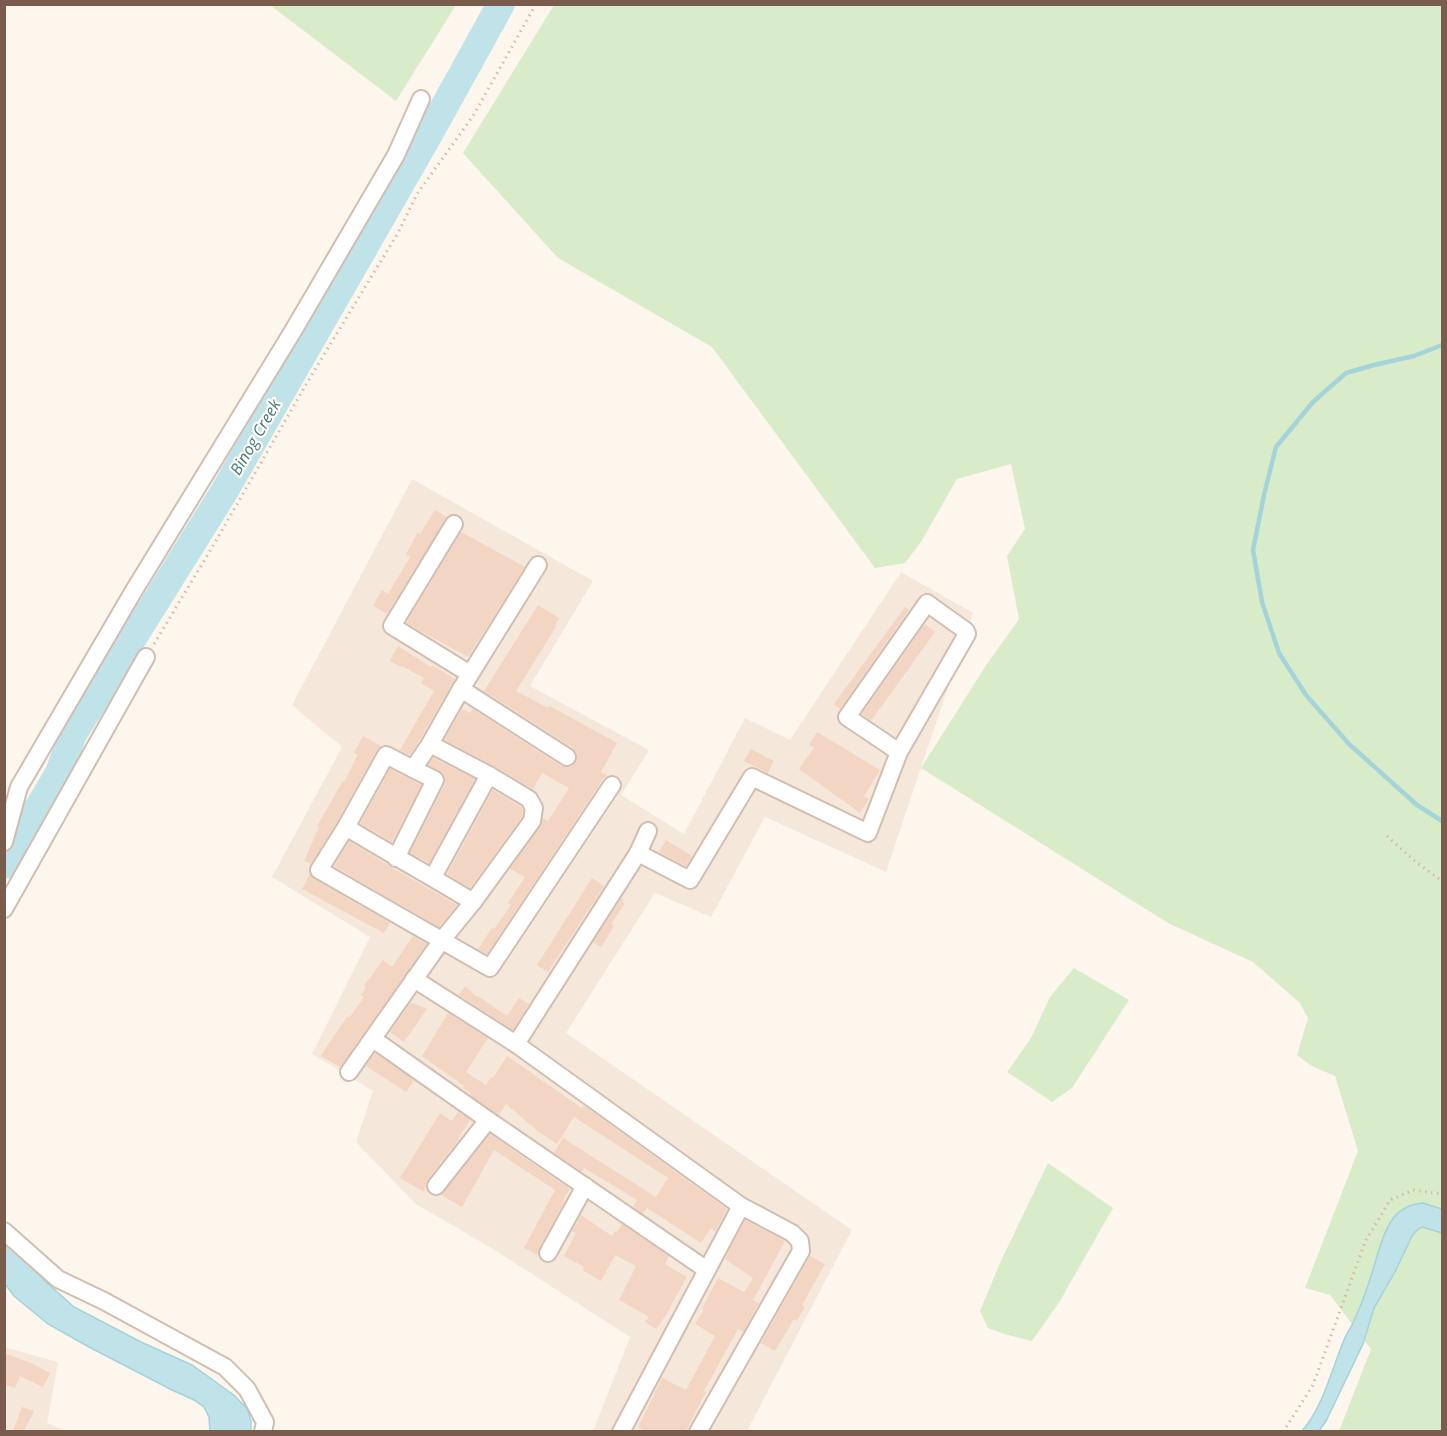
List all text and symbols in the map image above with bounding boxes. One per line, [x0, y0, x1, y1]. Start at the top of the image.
water label: Binog Creek [225, 394, 286, 479]

